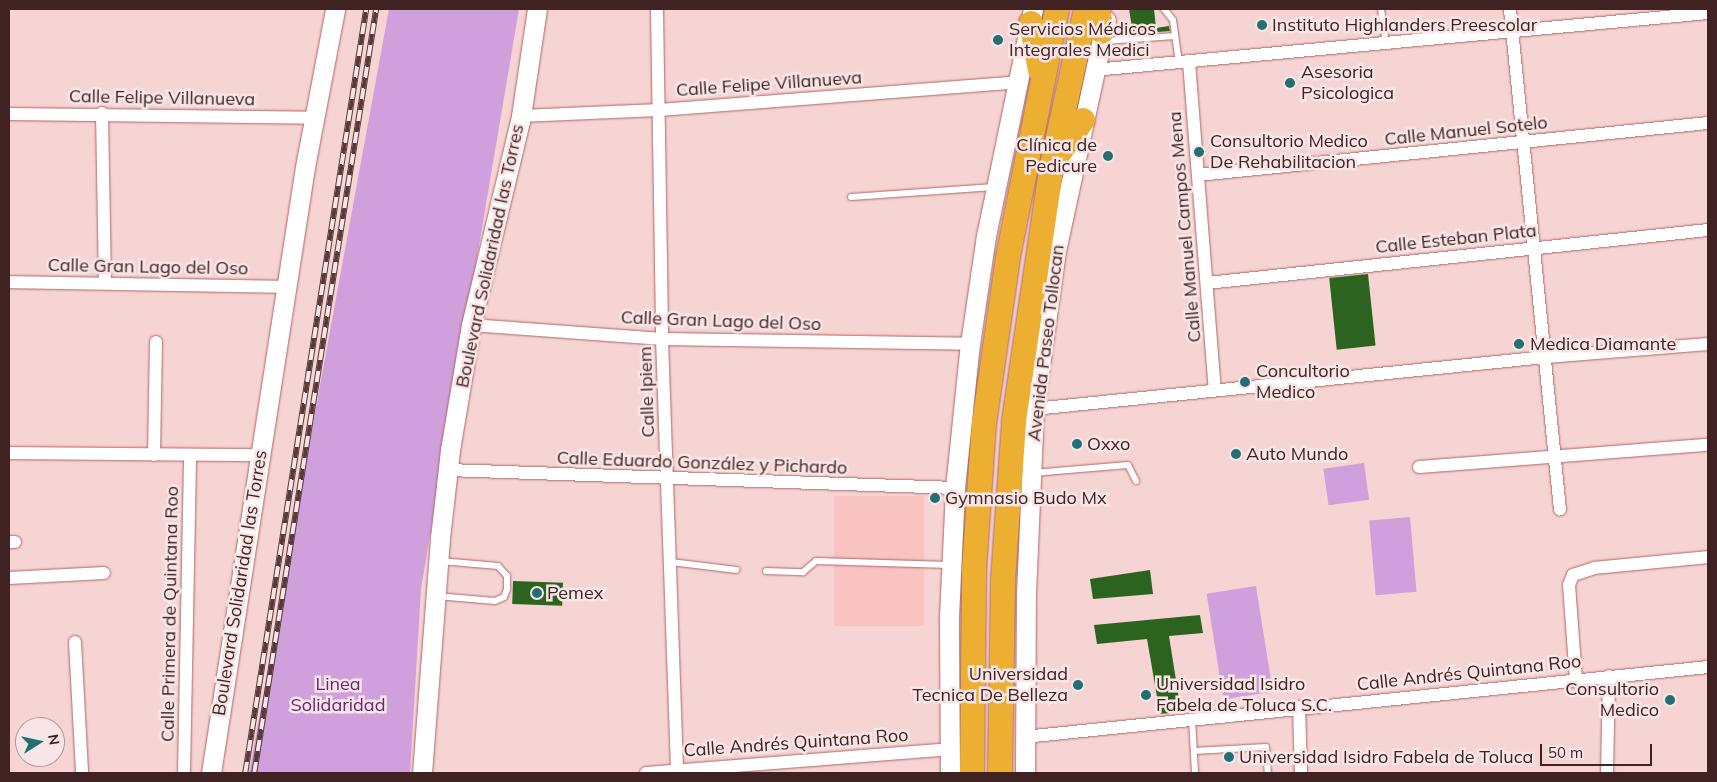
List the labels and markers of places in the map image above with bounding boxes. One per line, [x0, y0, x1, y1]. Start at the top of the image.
place label: Instituto Highlanders Preescolar [1272, 14, 1537, 36]
place label: Servicios Médicos Integrales Medici [1009, 19, 1156, 62]
marker: Instituto Highlanders Preescolar [1256, 19, 1268, 31]
marker: Servicios Médicos Integrales Medici [991, 33, 1005, 47]
place label: Asesoria Psicologica [1301, 62, 1394, 104]
marker: Asesoria Psicologica [1283, 76, 1297, 90]
place label: Consultorio Medico De Rehabilitacion [1210, 131, 1368, 173]
place label: Clínica de Pedicure [1016, 135, 1097, 178]
marker: Consultorio Medico De Rehabilitacion [1192, 145, 1206, 159]
marker: Clínica de Pedicure [1101, 149, 1115, 163]
place label: Medica Diamante [1530, 333, 1676, 355]
marker: Medica Diamante [1512, 337, 1526, 351]
place label: Concultorio Medico [1256, 361, 1350, 404]
marker: Concultorio Medico [1238, 375, 1252, 389]
place label: Oxxo [1087, 433, 1130, 455]
marker: Oxxo [1071, 438, 1083, 450]
place label: Auto Mundo [1246, 443, 1348, 465]
marker: Auto Mundo [1230, 448, 1242, 460]
place label: Gymnasio Budo Mx [945, 487, 1107, 509]
marker: Gymnasio Budo Mx [929, 492, 941, 504]
place label: Pemex [547, 582, 603, 604]
marker: Pemex [531, 587, 543, 599]
place label: Universidad Tecnica De Belleza [912, 664, 1068, 706]
place label: Universidad Isidro Fabela de Toluca S.C. [1156, 674, 1332, 716]
marker: Universidad Tecnica De Belleza [1072, 679, 1084, 691]
place label: Consultorio Medico [1565, 679, 1659, 722]
marker: Universidad Isidro Fabela de Toluca S.C. [1140, 689, 1152, 701]
marker: Consultorio Medico [1663, 693, 1677, 707]
place label: Universidad Isidro Fabela de Toluca [1239, 746, 1533, 768]
marker: Universidad Isidro Fabela de Toluca [1223, 751, 1235, 763]

